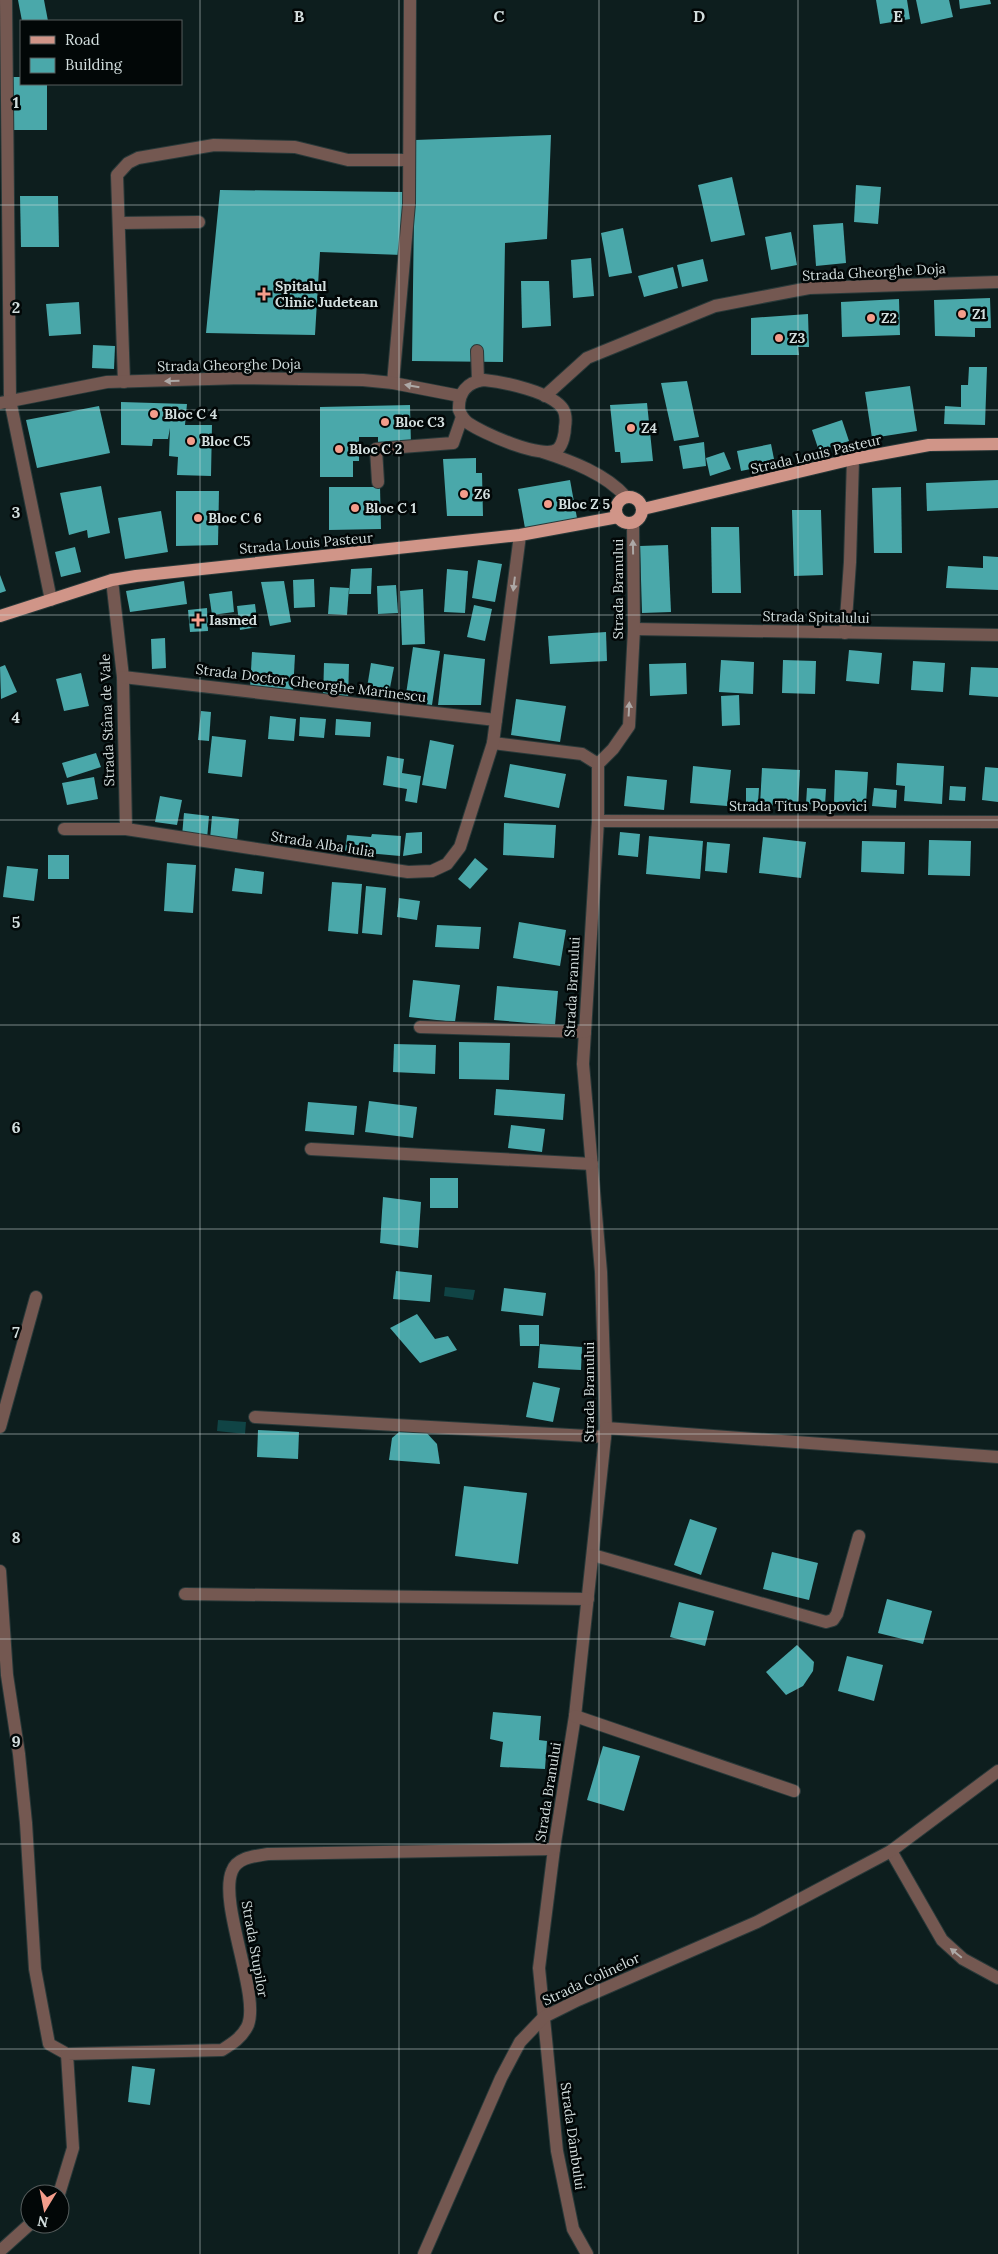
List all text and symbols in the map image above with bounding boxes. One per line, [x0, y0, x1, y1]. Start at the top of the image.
text: B [294, 6, 305, 26]
text: C [493, 6, 505, 26]
text: D [693, 6, 705, 26]
text: E [893, 6, 903, 26]
legend [20, 20, 182, 85]
text: Road [65, 30, 100, 49]
text: Building [65, 55, 123, 74]
text: 1 [13, 92, 19, 112]
street label: Strada Gheorghe Doja [802, 259, 946, 285]
place label: Spitalul Clinic Judetean [275, 277, 378, 311]
marker: Spitalul Clinic Judetean [257, 287, 271, 301]
text: 2 [12, 297, 20, 317]
place label: Z1 [972, 305, 986, 323]
marker: Z1 [956, 308, 968, 320]
place label: Z2 [881, 309, 897, 327]
marker: Z2 [865, 312, 877, 324]
place label: Z3 [789, 329, 805, 347]
marker: Z3 [773, 332, 785, 344]
street label: Strada Gheorghe Doja [157, 355, 301, 375]
one-way arrow [164, 377, 180, 385]
one-way arrow [404, 381, 420, 389]
place label: Bloc C 4 [164, 405, 218, 423]
marker: Bloc C 4 [148, 408, 160, 420]
place label: Bloc C3 [395, 413, 445, 431]
marker: Bloc C3 [379, 416, 391, 428]
place label: Z4 [641, 419, 657, 437]
marker: Z4 [625, 422, 637, 434]
street label: Strada Louis Pasteur [749, 430, 883, 478]
place label: Bloc C5 [201, 432, 251, 450]
marker: Bloc C5 [185, 435, 197, 447]
place label: Bloc C 2 [349, 440, 402, 458]
marker: Bloc C 2 [333, 443, 345, 455]
place label: Z6 [474, 485, 491, 503]
marker: Z6 [458, 488, 470, 500]
place label: Bloc Z 5 [558, 495, 610, 513]
marker: Bloc Z 5 [542, 498, 554, 510]
place label: Bloc C 1 [365, 499, 417, 517]
text: 3 [12, 502, 21, 522]
marker: Bloc C 1 [349, 502, 361, 514]
place label: Bloc C 6 [208, 509, 262, 527]
marker: Bloc C 6 [192, 512, 204, 524]
street label: Strada Louis Pasteur [238, 528, 374, 558]
one-way arrow [629, 538, 637, 554]
street label: Strada Branului [609, 539, 627, 639]
one-way arrow [510, 576, 518, 592]
street label: Strada Spitalului [762, 607, 870, 627]
place label: Iasmed [209, 611, 257, 629]
marker: Iasmed [191, 613, 205, 627]
street label: Strada Stâna de Vale [96, 653, 118, 787]
street label: Strada Doctor Gheorghe Marinescu [195, 660, 427, 706]
one-way arrow [626, 701, 634, 717]
text: 4 [12, 707, 21, 727]
street label: Strada Titus Popovici [729, 797, 867, 815]
street label: Strada Alba Iulia [270, 827, 376, 861]
text: 5 [12, 912, 21, 932]
street label: Strada Branului [560, 936, 584, 1038]
text: 6 [11, 1117, 21, 1137]
text: 7 [12, 1322, 20, 1342]
street label: Strada Branului [580, 1342, 598, 1442]
text: 8 [11, 1527, 21, 1547]
text: 9 [11, 1731, 21, 1751]
street label: Strada Branului [531, 1741, 565, 1843]
street label: Strada Stupilor [238, 1899, 272, 1999]
one-way arrow [950, 1948, 963, 1959]
street label: Strada Colinelor [539, 1949, 643, 2009]
street label: Strada Dâmbului [557, 2081, 589, 2191]
north arrow [20, 2184, 70, 2234]
text: N [36, 2212, 50, 2232]

